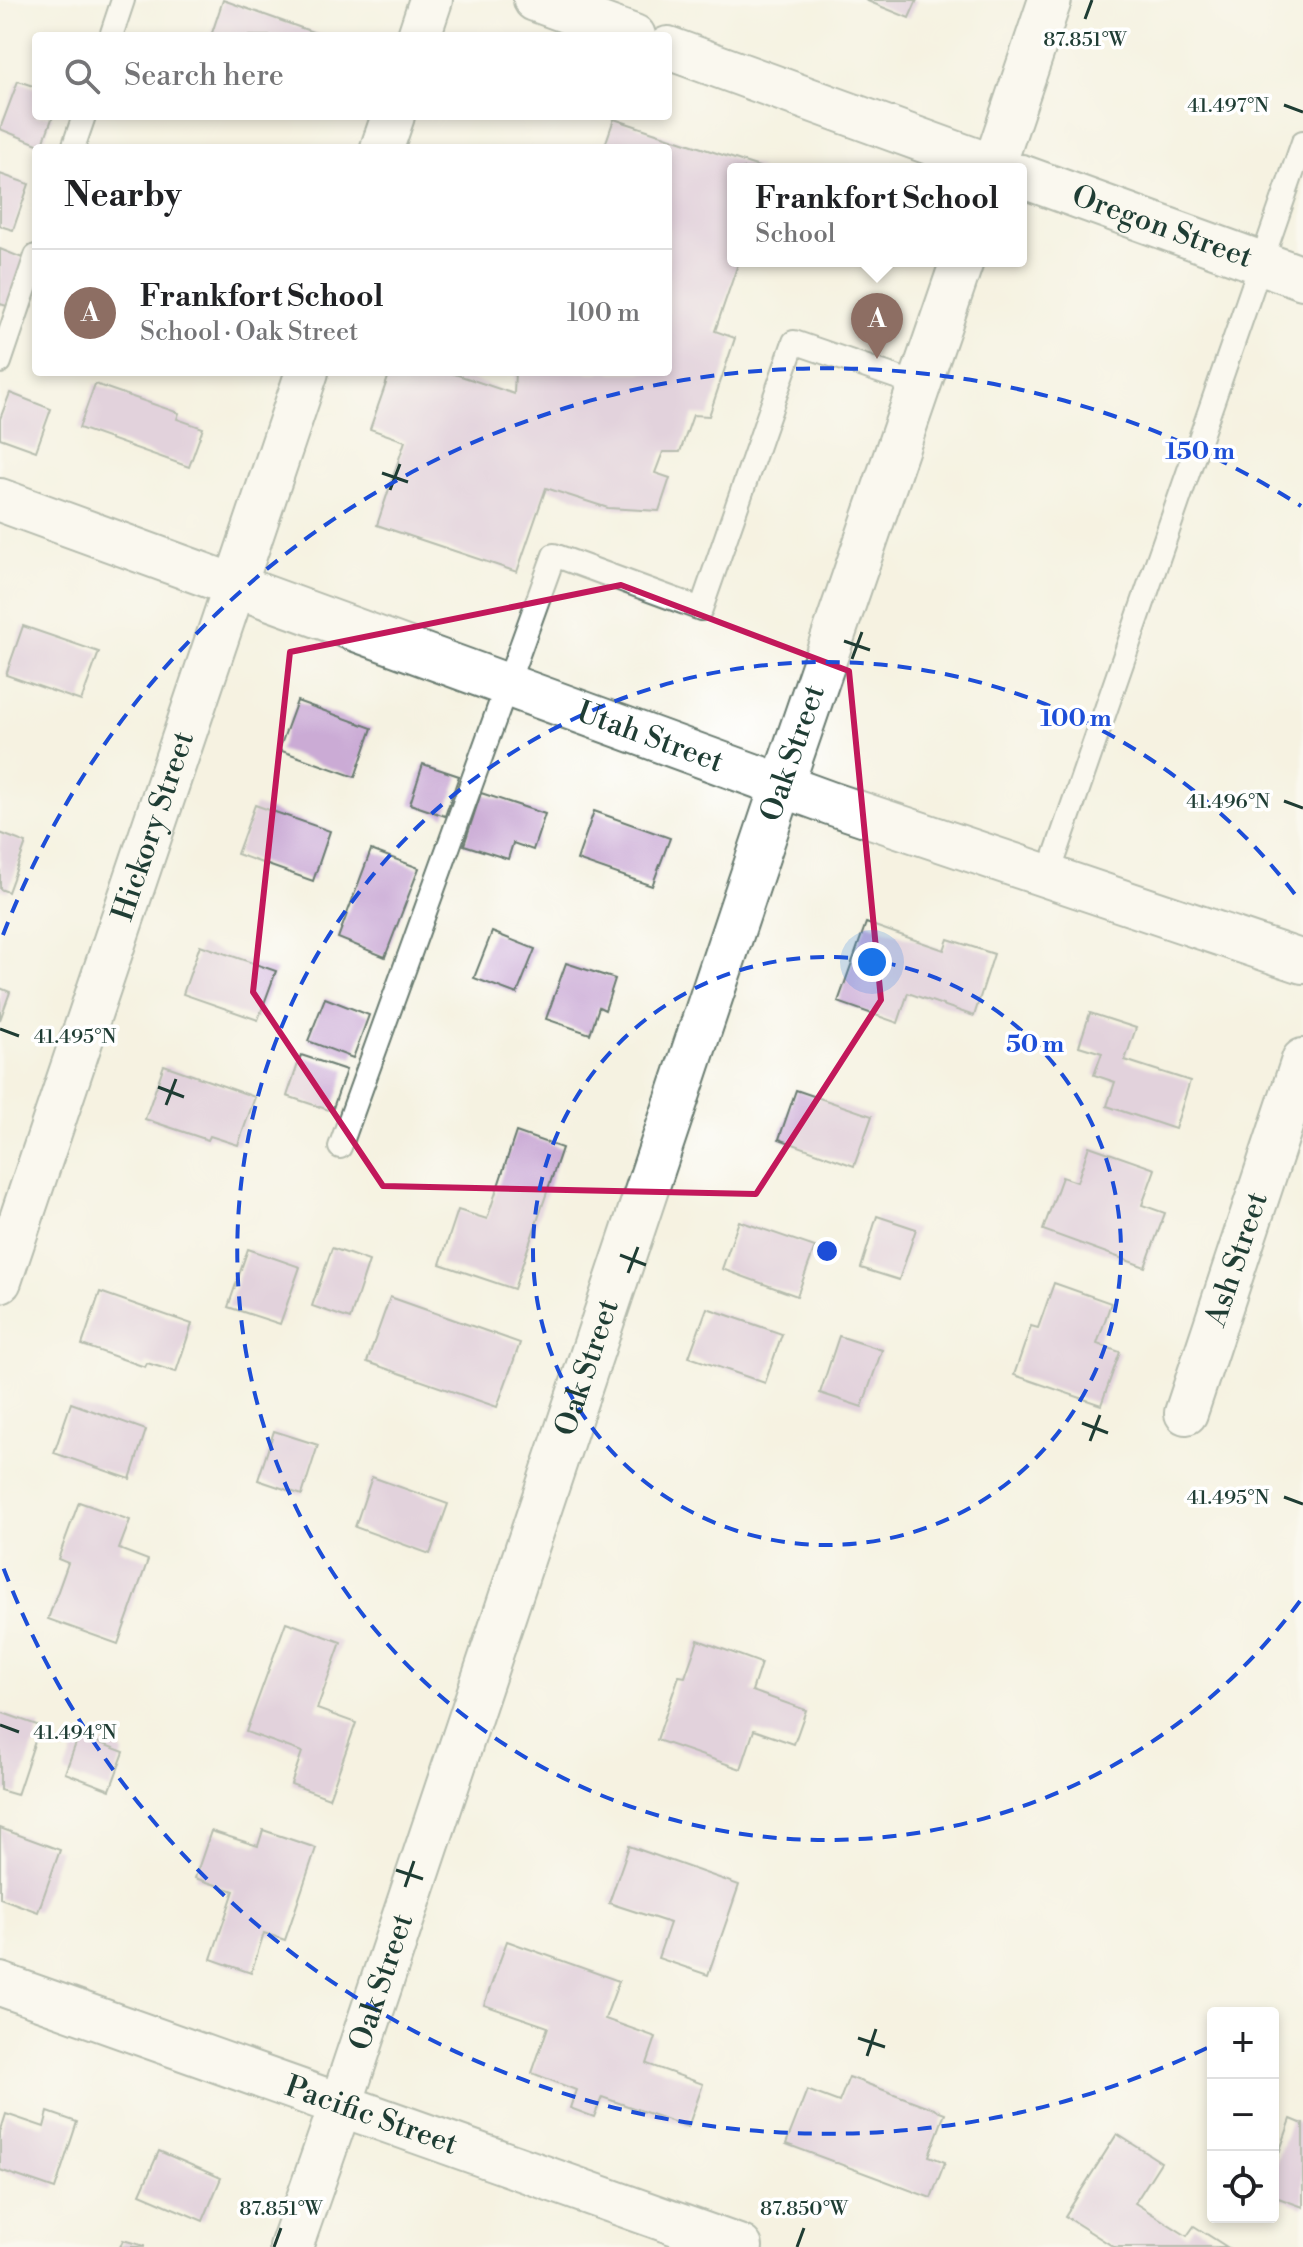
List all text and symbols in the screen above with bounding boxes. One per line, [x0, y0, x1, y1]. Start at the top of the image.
text: 87.851°W [1043, 28, 1128, 53]
search box [32, 32, 672, 120]
icon: search [60, 54, 104, 98]
text: Search here [124, 57, 284, 95]
text: 41.497°N [1187, 94, 1269, 119]
popup [727, 163, 1027, 267]
text: Nearby [64, 175, 182, 217]
street label: Oregon Street [1067, 177, 1258, 277]
text: Frankfort School [755, 180, 999, 218]
text: School [755, 218, 836, 250]
text: Frankfort School [140, 278, 383, 316]
pin: A [851, 293, 903, 359]
text: A [81, 297, 99, 329]
text: 100 m [567, 297, 640, 329]
text: School · Oak Street [140, 316, 358, 348]
text: 150 m [1165, 437, 1235, 467]
street label: Oak Street [752, 679, 834, 826]
street label: Utah Street [571, 693, 729, 782]
text: 100 m [1040, 704, 1112, 734]
street label: Hickory Street [104, 726, 203, 926]
text: 41.496°N [1186, 790, 1270, 815]
your location [852, 942, 892, 982]
text: 41.495°N [34, 1025, 116, 1050]
text: 50 m [1006, 1030, 1064, 1060]
street label: Ash Street [1197, 1187, 1277, 1332]
centre of rings [813, 1237, 841, 1265]
street label: Oak Street [547, 1294, 628, 1441]
text: 41.495°N [1187, 1486, 1269, 1511]
text: 41.494°N [33, 1721, 117, 1746]
street label: Oak Street [341, 1908, 422, 2056]
map controls [1207, 2007, 1279, 2223]
button: + [1207, 2007, 1279, 2079]
street label: Pacific Street [280, 2068, 463, 2164]
button: − [1207, 2079, 1279, 2151]
button: locate [1207, 2151, 1279, 2223]
text: 87.851°W [239, 2197, 324, 2222]
text: 87.850°W [760, 2197, 849, 2222]

